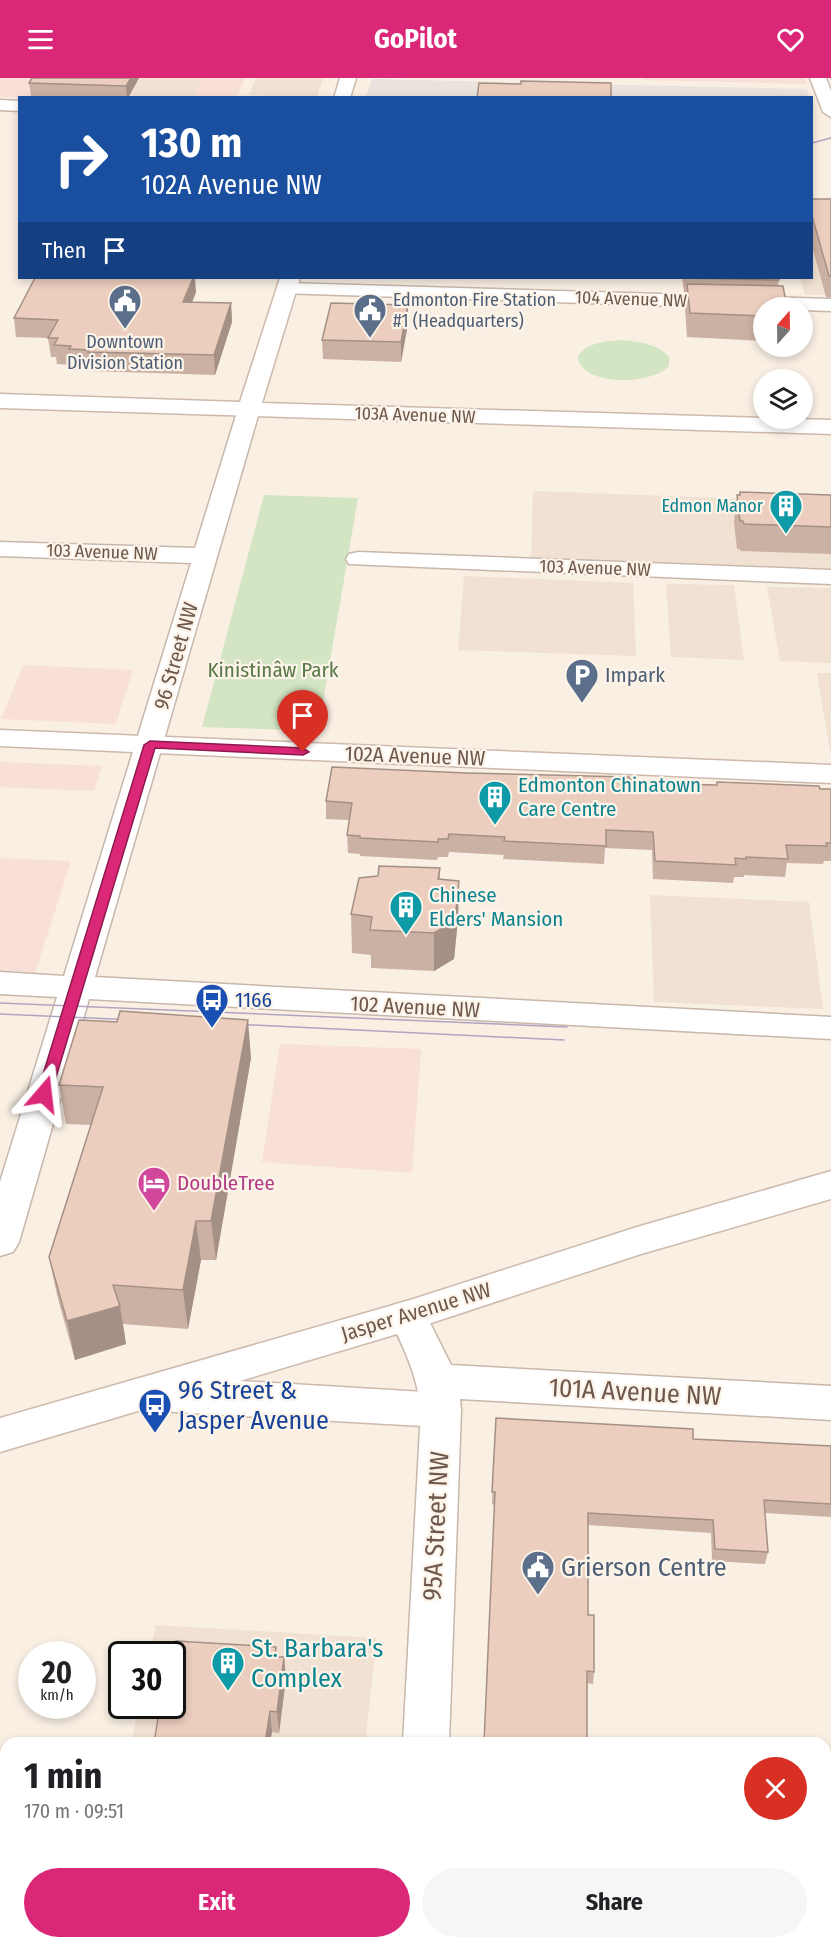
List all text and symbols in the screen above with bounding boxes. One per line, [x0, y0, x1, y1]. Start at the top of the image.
icon: menu [24, 23, 57, 56]
text: GoPilot [374, 23, 457, 55]
icon: heart [774, 23, 807, 56]
text: 130 m [141, 118, 242, 168]
icon: right [42, 120, 120, 198]
text: 102A Avenue NW [141, 169, 322, 201]
icon: arrive [98, 234, 131, 267]
text: Then [42, 237, 86, 264]
public building icon: Downtown Division Station [107, 283, 143, 330]
street label: 104 Avenue NW [575, 286, 688, 312]
place label: Edmonton Fire Station #1 (Headquarters) [393, 289, 556, 332]
public building icon: Edmonton Fire Station #1 (Headquarters) [352, 292, 388, 339]
north arrow [753, 297, 813, 357]
map controls [753, 297, 813, 429]
place label: Downtown Division Station [67, 331, 183, 374]
button: layers [753, 369, 813, 429]
street label: 103A Avenue NW [354, 402, 476, 428]
building icon: Edmon Manor [768, 488, 804, 535]
place label: Edmon Manor [661, 495, 764, 517]
street label: 103 Avenue NW [46, 539, 159, 565]
street label: 103 Avenue NW [539, 555, 652, 581]
street label: 96 Street NW [148, 599, 204, 713]
park label: Kinistinâw Park [207, 657, 339, 683]
parking icon: Impark [564, 657, 600, 704]
place label: Impark [605, 662, 665, 688]
pin [277, 690, 328, 752]
icon: arrive [286, 699, 319, 732]
street label: 102A Avenue NW [344, 741, 486, 771]
place label: Edmonton Chinatown Care Centre [518, 772, 701, 822]
building icon: Edmonton Chinatown Care Centre [477, 779, 513, 826]
place label: Chinese Elders' Mansion [429, 882, 563, 932]
building icon: Chinese Elders' Mansion [388, 889, 424, 936]
bus stop icon: 1166 [194, 982, 230, 1029]
place label: 1166 [235, 987, 272, 1013]
street label: 102 Avenue NW [350, 991, 481, 1023]
position arrow [12, 1062, 76, 1126]
hotel icon: DoubleTree [136, 1165, 172, 1212]
place label: DoubleTree [177, 1170, 275, 1196]
street label: Jasper Avenue NW [338, 1277, 494, 1347]
street label: 101A Avenue NW [548, 1372, 722, 1412]
place label: 96 Street & Jasper Avenue [178, 1375, 329, 1436]
bus stop icon: 96 Street & Jasper Avenue [137, 1387, 173, 1434]
street label: 95A Street NW [417, 1450, 455, 1602]
public building icon: Grierson Centre [520, 1549, 556, 1596]
place label: Grierson Centre [561, 1552, 727, 1583]
place label: St. Barbara's Complex [251, 1633, 383, 1694]
speed limit sign: 30 [108, 1641, 186, 1719]
building icon: St. Barbara's Complex [210, 1645, 246, 1692]
text: 20 [42, 1655, 72, 1691]
text: km/h [40, 1686, 74, 1704]
text: 1 min [24, 1754, 102, 1798]
button: close [744, 1757, 807, 1820]
text: 170 m · 09:51 [24, 1799, 124, 1823]
button: Exit [24, 1868, 410, 1937]
button: Share [422, 1868, 807, 1937]

